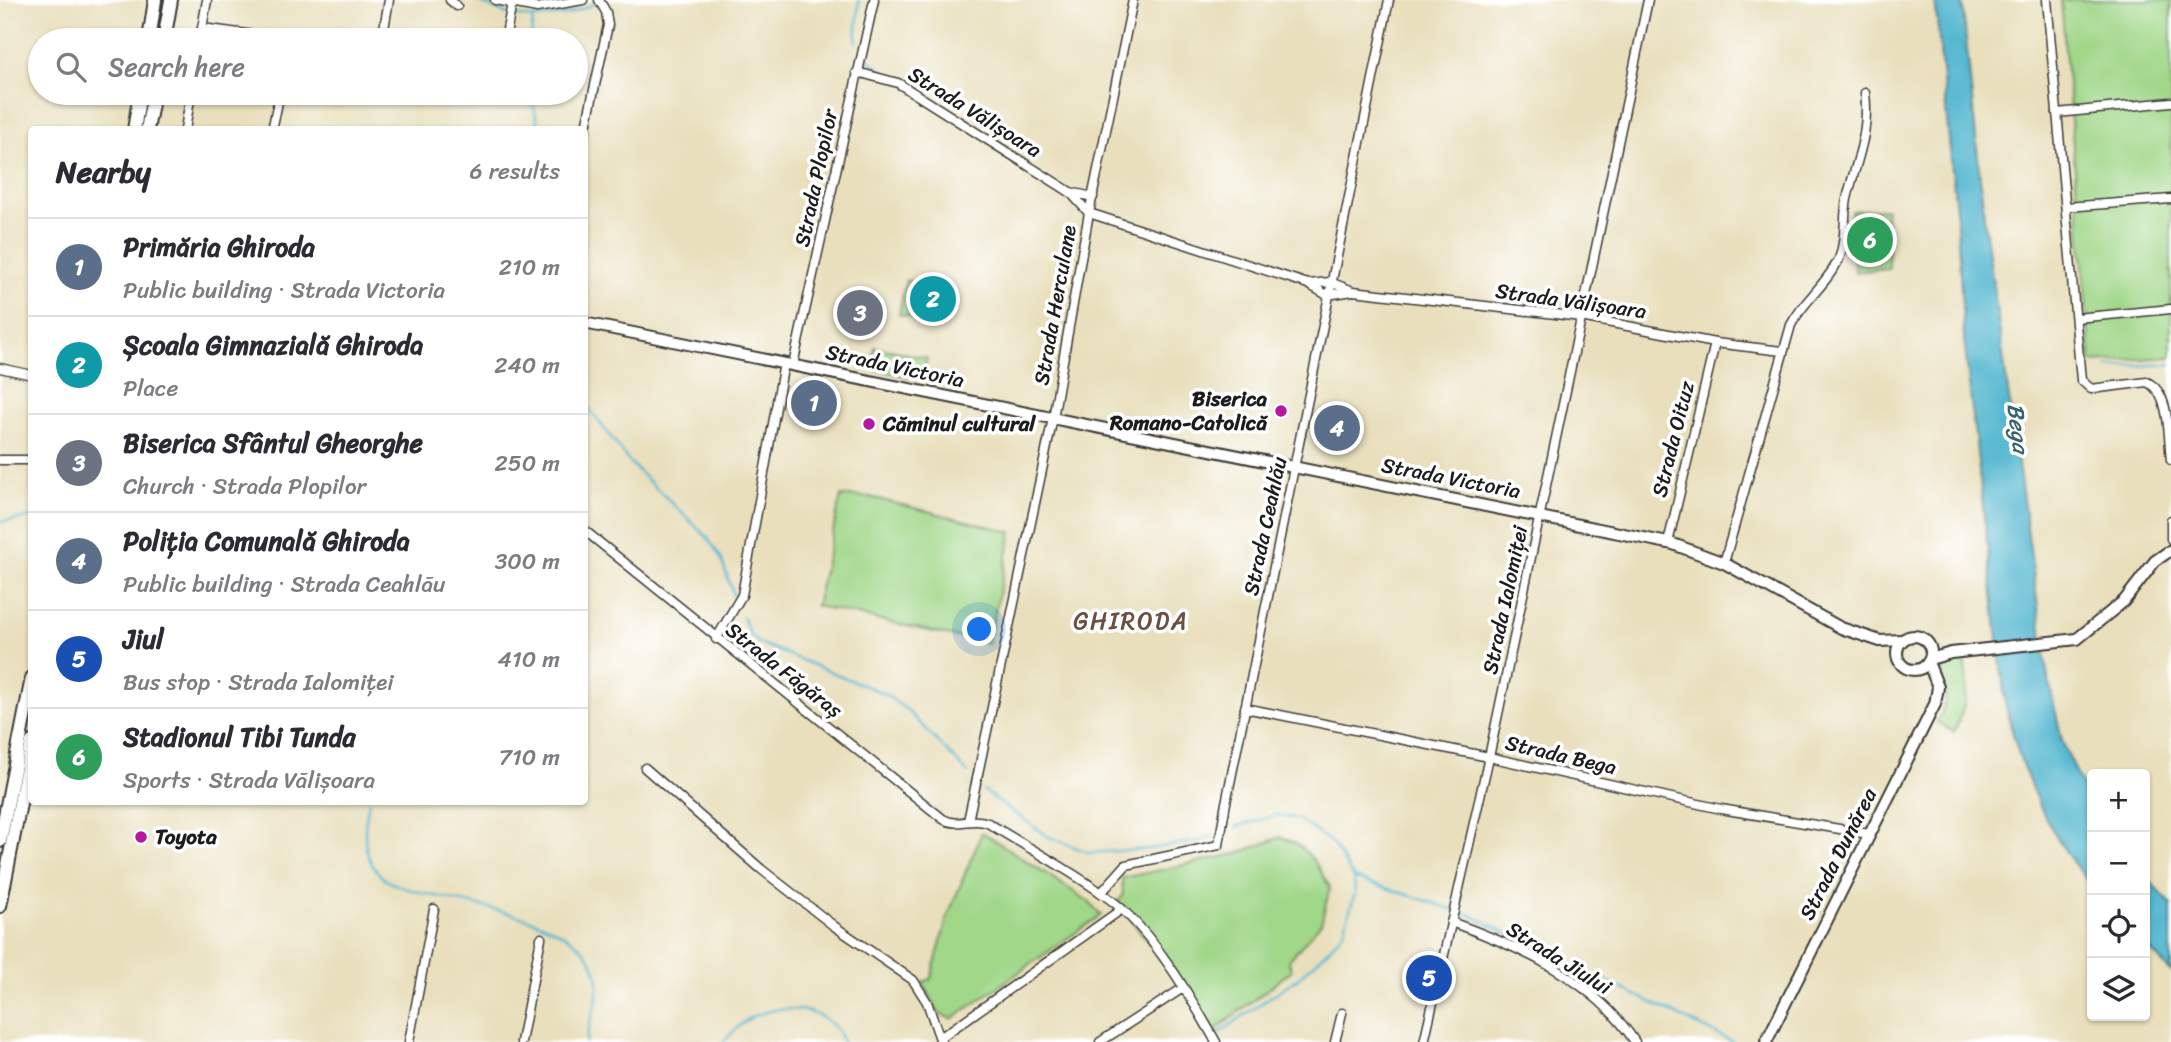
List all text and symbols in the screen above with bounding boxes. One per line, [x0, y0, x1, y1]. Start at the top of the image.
search box [28, 28, 588, 105]
text: Search here [108, 44, 245, 90]
icon: search [52, 48, 90, 86]
street label: Strada Vălișoara [901, 56, 1050, 169]
street label: Strada Plopilor [783, 104, 849, 250]
text: Nearby [56, 145, 151, 199]
text: 6 results [470, 151, 560, 192]
pin: 6 [1847, 214, 1893, 266]
street label: Strada Herculane [1022, 222, 1088, 388]
text: Primăria Ghiroda [123, 224, 315, 270]
text: 1 [74, 247, 84, 288]
text: 210 m [499, 247, 560, 288]
text: Public building · Strada Victoria [123, 270, 445, 311]
street label: Strada Vălișoara [1493, 272, 1649, 330]
pin: 2 [910, 273, 956, 325]
pin: 3 [837, 287, 883, 339]
text: Școala Gimnazială Ghiroda [123, 322, 423, 368]
street label: Strada Victoria [822, 333, 968, 399]
text: 2 [72, 345, 86, 386]
text: 240 m [494, 345, 560, 386]
text: Place [123, 368, 178, 409]
street label: Strada Oituz [1640, 376, 1706, 501]
pin: 1 [791, 377, 837, 429]
place label: Biserica Romano-Catolică [1109, 380, 1268, 442]
water label: Bega [1995, 401, 2042, 458]
pin: 4 [1314, 402, 1360, 454]
marker: Biserica Romano-Catolică [1273, 403, 1289, 419]
place label: Căminul cultural [882, 405, 1036, 443]
marker: Căminul cultural [861, 416, 877, 432]
text: Biserica Sfântul Gheorghe [123, 420, 423, 466]
text: 3 [73, 443, 85, 484]
text: 250 m [494, 443, 560, 484]
street label: Strada Victoria [1378, 446, 1524, 510]
street label: Strada Ceahlău [1232, 452, 1298, 599]
text: Church · Strada Plopilor [123, 466, 366, 507]
text: Poliția Comunală Ghiroda [123, 518, 410, 564]
street label: Strada Ialomiței [1471, 521, 1540, 678]
text: 4 [72, 541, 86, 582]
text: 300 m [495, 541, 560, 582]
text: Public building · Strada Ceahlău [123, 564, 445, 605]
district label: GHIRODA [1073, 600, 1189, 642]
street label: Strada Făgăraș [717, 612, 851, 728]
your location [962, 612, 996, 646]
text: Jiul [123, 616, 164, 662]
text: 5 [72, 639, 86, 680]
text: 410 m [498, 639, 560, 680]
text: Bus stop · Strada Ialomiței [123, 662, 394, 703]
text: Stadionul Tibi Tunda [123, 714, 355, 760]
street label: Strada Bega [1502, 724, 1621, 786]
text: 6 [72, 737, 86, 778]
text: 710 m [499, 737, 560, 778]
text: Sports · Strada Vălișoara [123, 760, 375, 801]
map controls [2087, 769, 2150, 1021]
button: + [2087, 769, 2150, 832]
street label: Strada Dunărea [1788, 781, 1888, 927]
place label: Toyota [155, 818, 217, 856]
marker: Toyota [133, 829, 149, 845]
button: − [2087, 832, 2150, 895]
button: locate [2087, 895, 2150, 958]
street label: Strada Jiului [1499, 910, 1620, 1006]
pin: 5 [1406, 952, 1452, 1004]
button: layers [2087, 958, 2150, 1021]

